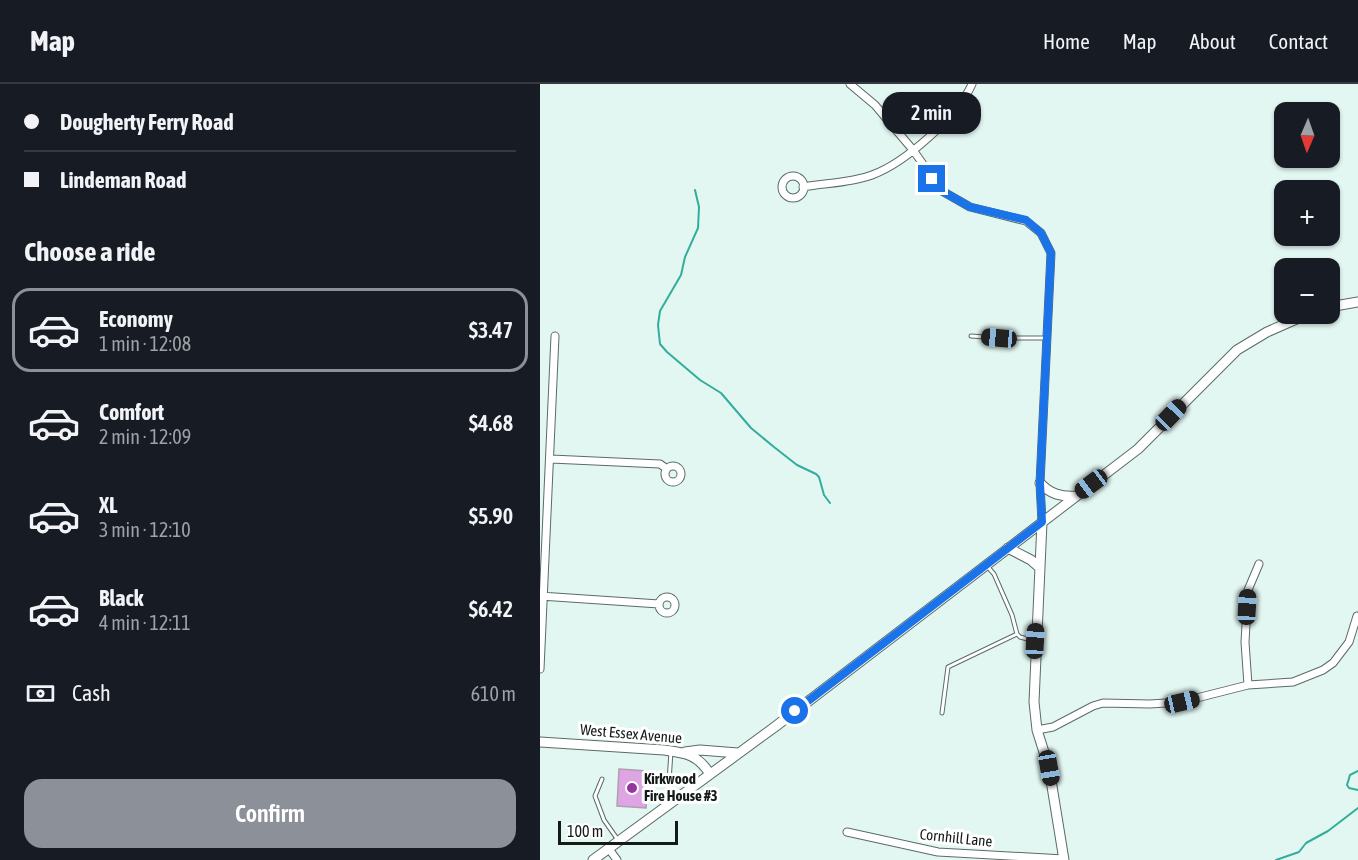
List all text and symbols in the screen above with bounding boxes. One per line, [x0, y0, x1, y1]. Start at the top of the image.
text: Map [30, 25, 75, 57]
text: Home [1043, 29, 1090, 53]
text: Map [1123, 29, 1157, 53]
text: About [1190, 29, 1236, 53]
text: Contact [1269, 29, 1328, 53]
callout: 2 min [882, 92, 982, 134]
text: 2 min [911, 101, 952, 124]
north arrow [1274, 102, 1340, 168]
map controls [1274, 102, 1340, 324]
text: Dougherty Ferry Road [60, 109, 234, 135]
route end [918, 165, 945, 192]
text: Lindeman Road [60, 167, 186, 193]
button: + [1274, 180, 1340, 246]
text: Choose a ride [24, 236, 156, 267]
button: − [1274, 258, 1340, 324]
icon: car [27, 303, 81, 357]
text: Economy [99, 306, 173, 332]
text: $3.47 [469, 317, 513, 343]
car [980, 327, 1018, 349]
text: 1 min · 12:08 [99, 332, 191, 355]
icon: car [27, 396, 81, 450]
car [1152, 396, 1190, 434]
text: Comfort [99, 399, 164, 425]
text: $4.68 [469, 410, 513, 436]
text: 2 min · 12:09 [99, 425, 191, 448]
car [1071, 466, 1111, 502]
icon: car [27, 489, 81, 543]
text: XL [99, 492, 117, 518]
text: $5.90 [469, 503, 513, 529]
text: 3 min · 12:10 [99, 518, 191, 541]
icon: car [27, 582, 81, 636]
text: Black [99, 585, 143, 611]
car [1237, 589, 1257, 625]
text: $6.42 [469, 596, 513, 622]
text: 4 min · 12:11 [99, 611, 191, 634]
car [1025, 623, 1045, 659]
icon: cash [24, 677, 57, 710]
text: Cash [72, 680, 111, 706]
text: 610 m [471, 682, 516, 705]
car [1162, 689, 1202, 715]
route start [781, 697, 808, 724]
street label: West Essex Avenue [579, 721, 683, 746]
car [1037, 749, 1061, 787]
place label: Kirkwood Fire House #3 [644, 770, 718, 804]
button: Confirm [24, 779, 516, 848]
marker: Kirkwood Fire House #3 [625, 781, 639, 795]
scale bar [558, 818, 678, 846]
text: 100 m [567, 822, 603, 840]
street label: Cornhill Lane [919, 825, 993, 850]

